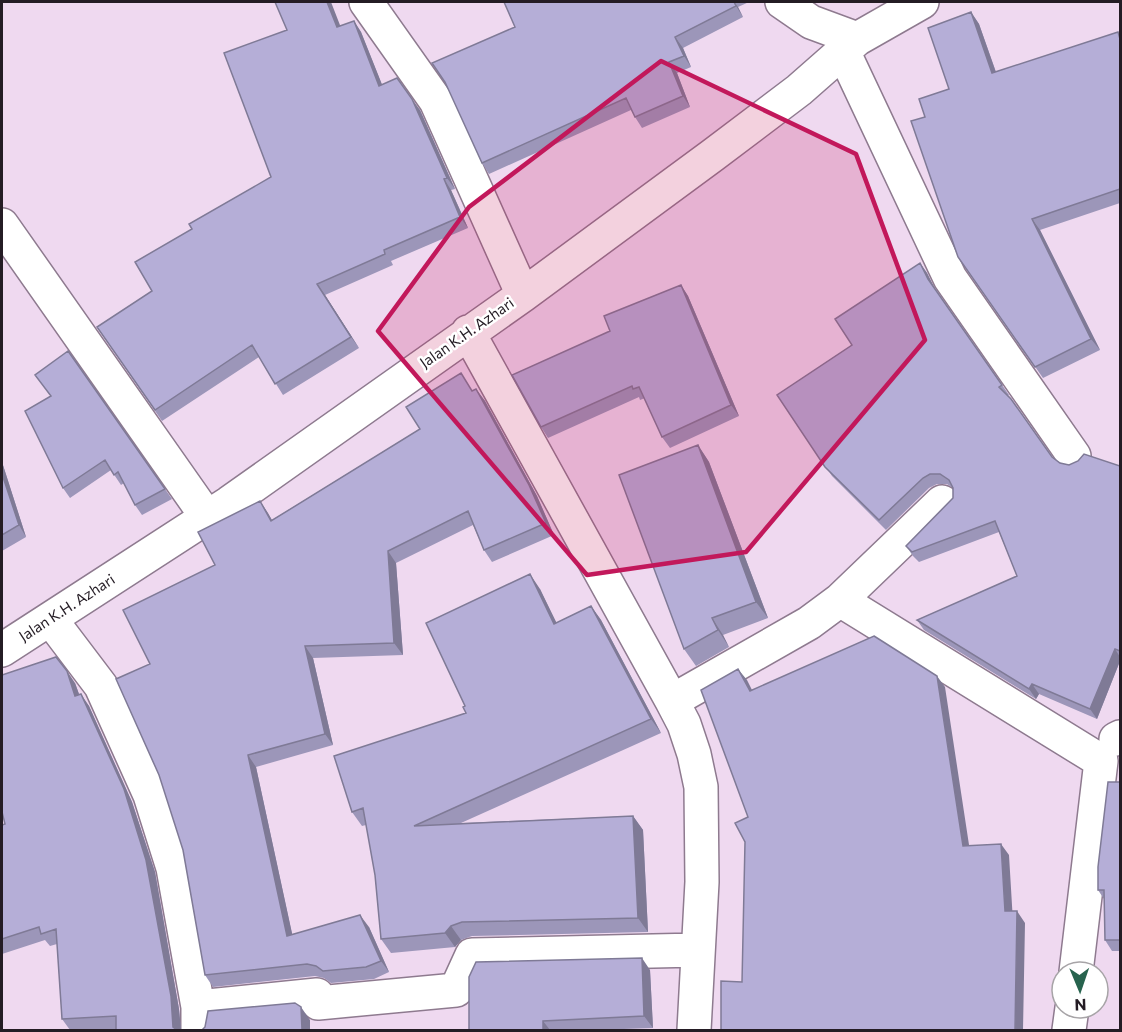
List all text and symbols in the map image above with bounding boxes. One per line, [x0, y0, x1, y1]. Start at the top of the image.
street label: Jalan K.H. Azhari [416, 293, 517, 371]
street label: Jalan K.H. Azhari [15, 569, 118, 645]
north arrow [1050, 960, 1110, 1020]
text: N [1074, 996, 1087, 1015]

